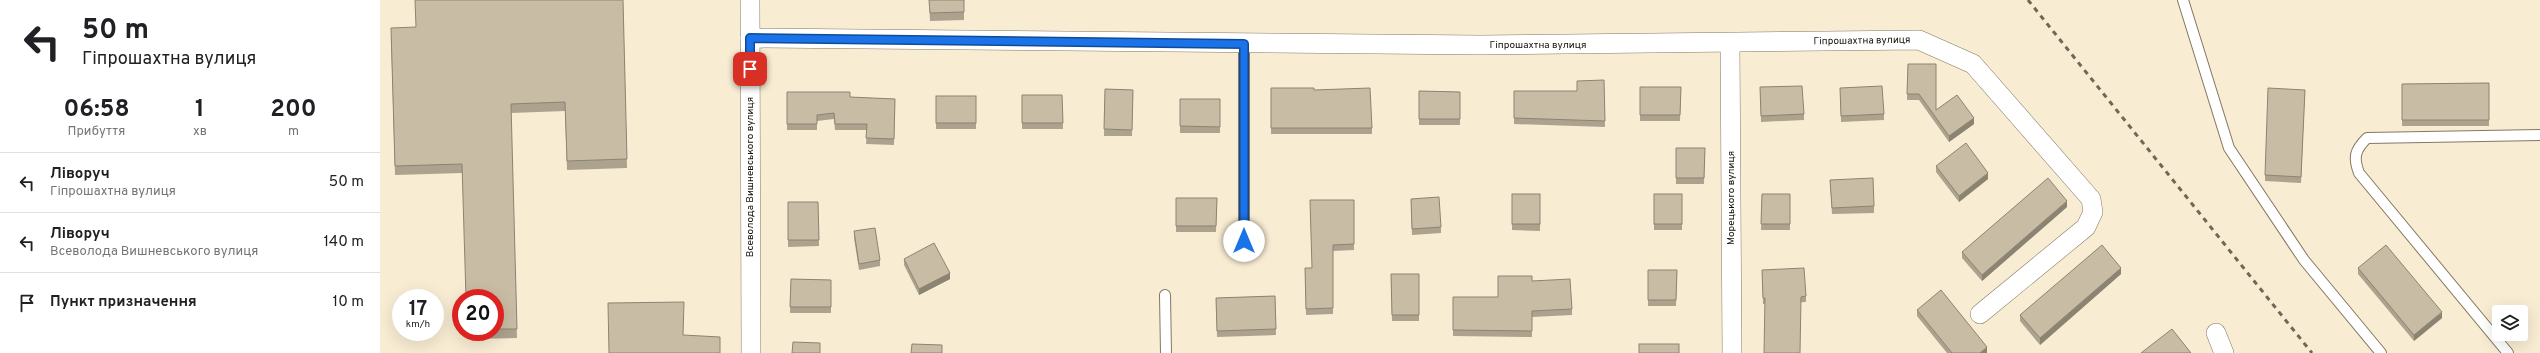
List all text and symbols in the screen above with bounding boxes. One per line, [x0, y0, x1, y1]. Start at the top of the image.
text: 50 m [82, 13, 149, 49]
icon: left [16, 16, 68, 68]
street label: Гіпрошахтна вулиця [1813, 34, 1911, 48]
street label: Гіпрошахтна вулиця [1490, 39, 1586, 52]
text: Гіпрошахтна вулиця [82, 48, 256, 71]
pin [733, 52, 767, 86]
icon: arrive [739, 58, 761, 80]
text: 06:58 [63, 95, 130, 125]
text: 1 [195, 95, 205, 125]
text: 200 [270, 95, 317, 125]
street label: Всеволода Вишневського вулиця [744, 97, 757, 257]
text: Прибуття [68, 124, 125, 140]
text: хв [193, 124, 207, 140]
text: m [288, 124, 299, 140]
street label: Морецького вулиця [1725, 151, 1738, 245]
text: Ліворуч [50, 165, 110, 184]
icon: left [16, 172, 38, 194]
text: 50 m [329, 173, 364, 192]
text: Гіпрошахтна вулиця [50, 184, 176, 200]
position arrow [1223, 220, 1265, 262]
text: Ліворуч [50, 225, 110, 244]
icon: left [16, 232, 38, 254]
text: 140 m [324, 233, 364, 252]
text: Всеволода Вишневського вулиця [50, 244, 258, 260]
speed limit sign: 20 [452, 289, 504, 341]
icon: arrive [16, 292, 38, 314]
text: Пункт призначення [50, 293, 197, 312]
text: 10 m [333, 293, 364, 312]
text: 17 [409, 297, 427, 323]
map controls [2492, 305, 2528, 341]
button: layers [2492, 305, 2528, 341]
text: km/h [406, 318, 430, 331]

